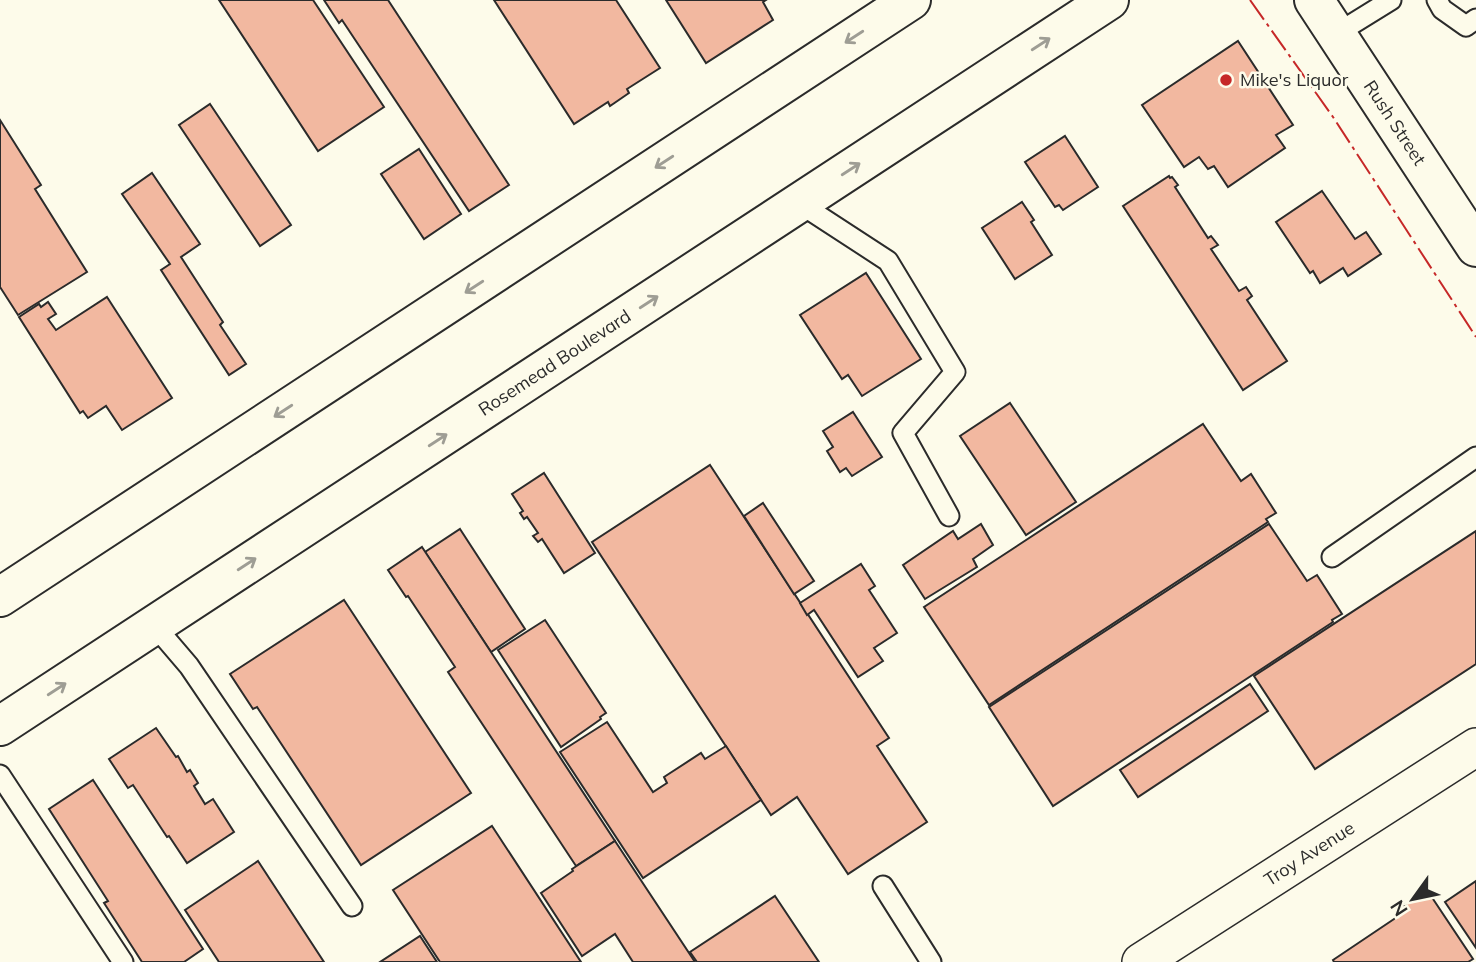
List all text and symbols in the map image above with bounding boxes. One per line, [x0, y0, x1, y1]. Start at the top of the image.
one-way arrow [845, 31, 865, 45]
one-way arrow [1031, 37, 1051, 51]
place label: Mike's Liquor [1240, 68, 1349, 91]
marker: Mike's Liquor [1218, 72, 1234, 88]
street label: Rush Street [1359, 76, 1431, 169]
one-way arrow [655, 155, 674, 169]
one-way arrow [841, 161, 860, 176]
one-way arrow [464, 280, 484, 294]
one-way arrow [638, 294, 658, 308]
street label: Rosemead Boulevard [474, 304, 635, 421]
one-way arrow [274, 404, 294, 418]
one-way arrow [427, 432, 447, 446]
one-way arrow [237, 557, 257, 571]
one-way arrow [47, 682, 66, 696]
street label: Troy Avenue [1259, 816, 1359, 891]
north arrow [1378, 864, 1448, 934]
text: N [1385, 896, 1413, 921]

